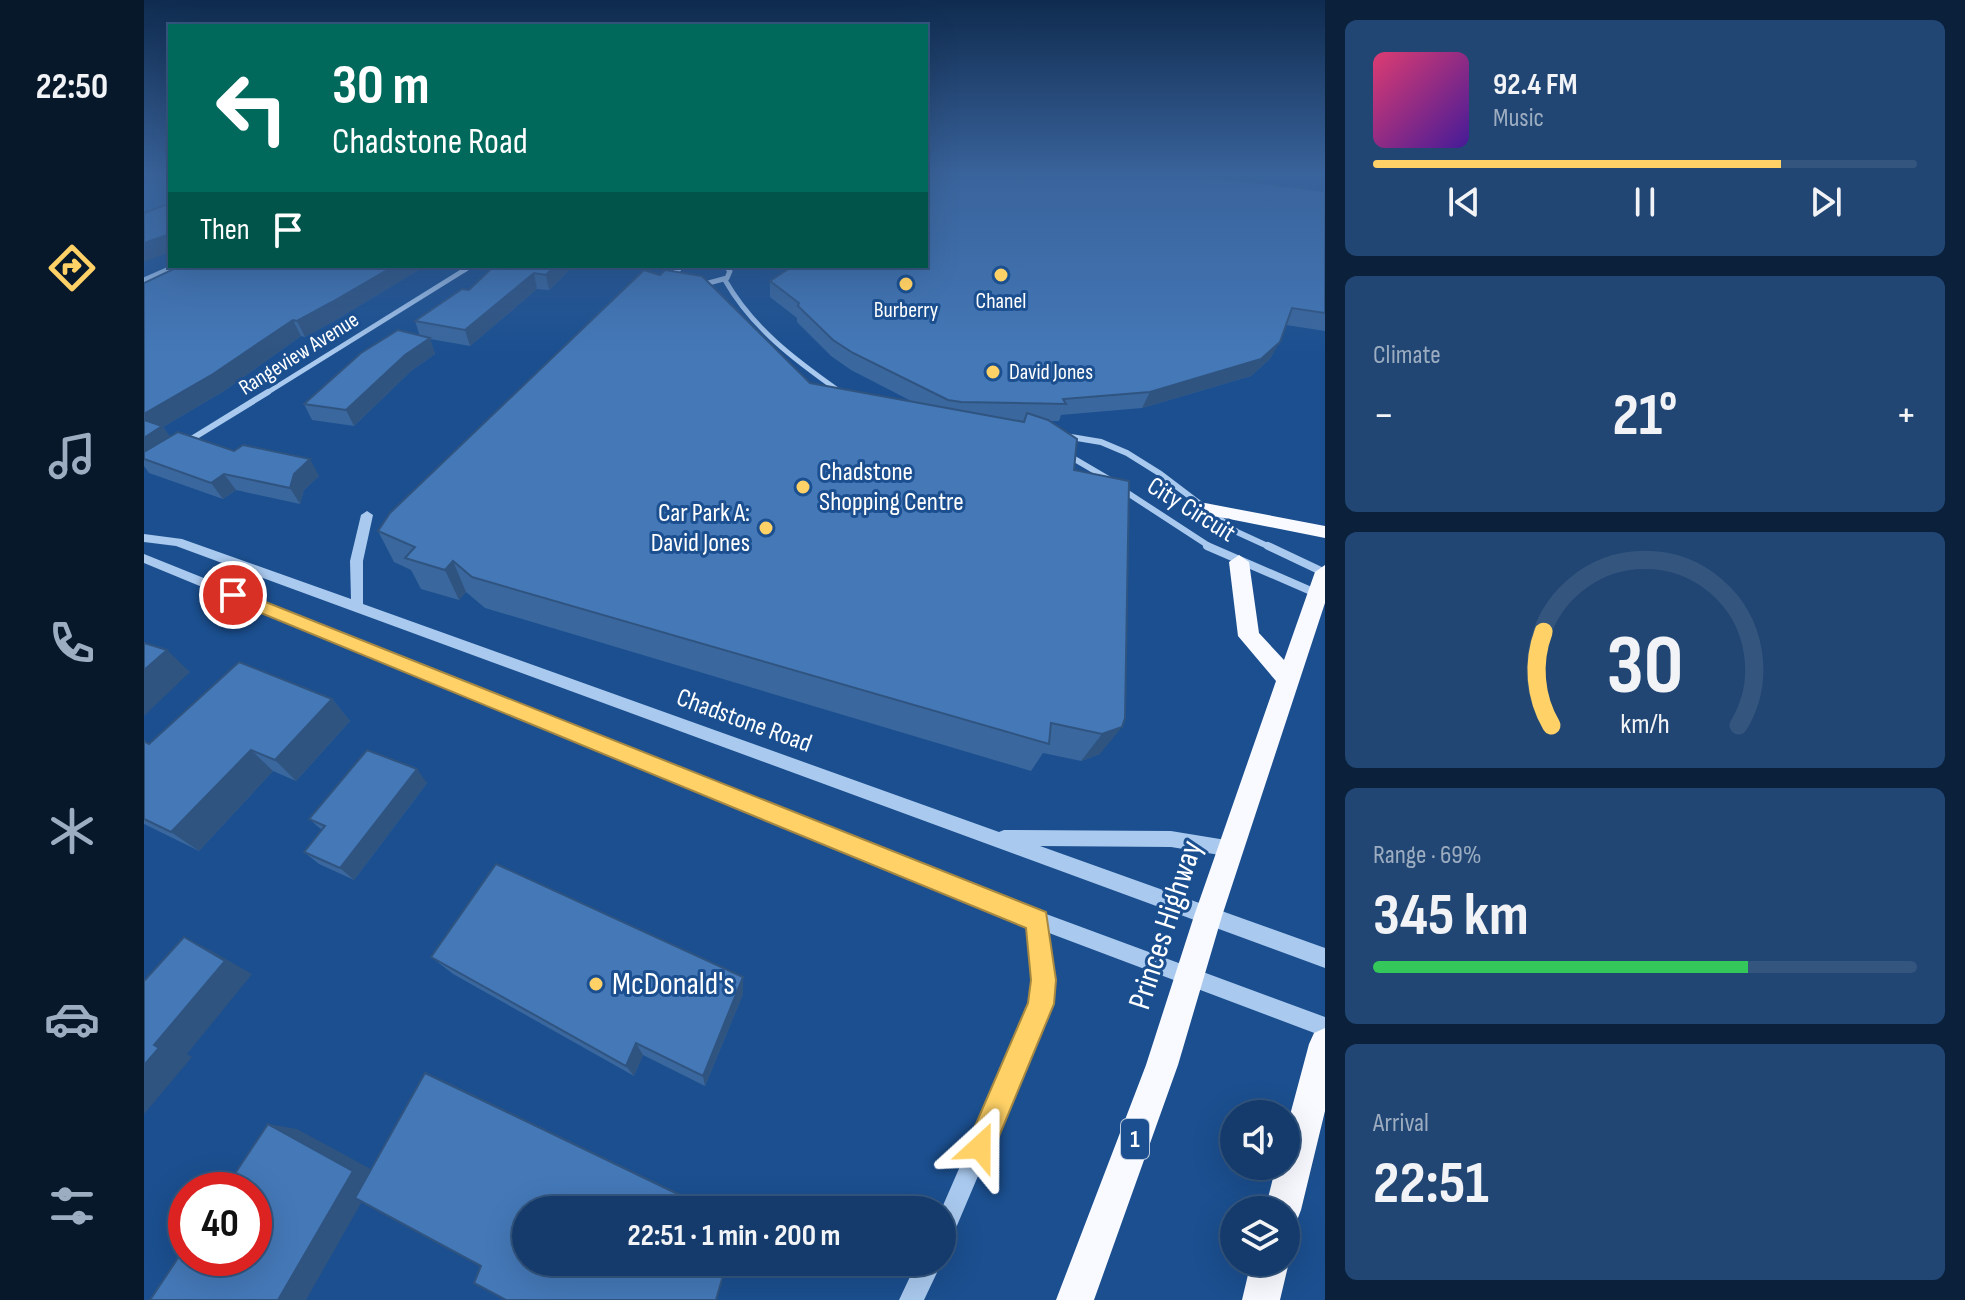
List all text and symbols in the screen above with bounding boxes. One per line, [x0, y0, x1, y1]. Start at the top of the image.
text: 30 m [332, 53, 430, 120]
icon: left [200, 56, 304, 160]
text: 22:50 [36, 66, 108, 109]
text: 92.4 FM [1493, 67, 1578, 103]
text: Music [1493, 103, 1544, 134]
text: Chadstone Road [332, 121, 528, 164]
icon: previous [1442, 180, 1486, 224]
icon: pause [1623, 180, 1667, 224]
icon: next [1804, 180, 1848, 224]
icon: arrive [266, 208, 310, 252]
text: Then [200, 212, 250, 248]
icon: directions [44, 240, 100, 296]
marker: Chanel [992, 266, 1010, 284]
marker: Burberry [897, 275, 915, 293]
place label: Chanel [976, 288, 1026, 315]
place label: Burberry [874, 297, 939, 324]
street label: Rangeview Avenue [234, 306, 364, 402]
text: Climate [1373, 340, 1441, 371]
place label: David Jones [1009, 359, 1093, 386]
marker: David Jones [984, 363, 1002, 381]
text: 21° [1612, 380, 1678, 452]
text: − [1373, 389, 1395, 442]
text: + [1895, 389, 1917, 442]
icon: music [44, 428, 100, 484]
place label: Chadstone Shopping Centre [819, 457, 964, 518]
street label: City Circuit [1141, 471, 1241, 549]
marker: Chadstone Shopping Centre [794, 478, 812, 496]
place label: Car Park A: David Jones [651, 498, 750, 559]
marker: Car Park A: David Jones [757, 519, 775, 537]
pin [199, 561, 267, 629]
icon: arrive [211, 573, 255, 617]
icon: phone [44, 615, 100, 671]
text: 30 [1607, 617, 1683, 717]
street label: Chadstone Road [672, 682, 816, 760]
text: km/h [1620, 707, 1670, 742]
icon: climate [44, 803, 100, 859]
street label: Princes Highway [1120, 836, 1212, 1014]
text: Range · 69% [1373, 840, 1482, 871]
text: 345 km [1373, 880, 1529, 952]
place label: McDonald's [612, 965, 735, 1004]
marker: McDonald's [587, 975, 605, 993]
icon: car [44, 991, 100, 1047]
map controls [1220, 1100, 1300, 1276]
button: sound [1220, 1100, 1300, 1180]
position arrow [938, 1105, 1022, 1189]
text: Arrival [1373, 1108, 1429, 1139]
road number: 1 [1121, 1119, 1149, 1159]
text: 22:51 [1373, 1148, 1489, 1220]
speed limit sign: 40 [168, 1172, 272, 1276]
icon: filters [44, 1178, 100, 1234]
button: layers [1220, 1196, 1300, 1276]
text: 22:51 · 1 min · 200 m [627, 1218, 841, 1254]

